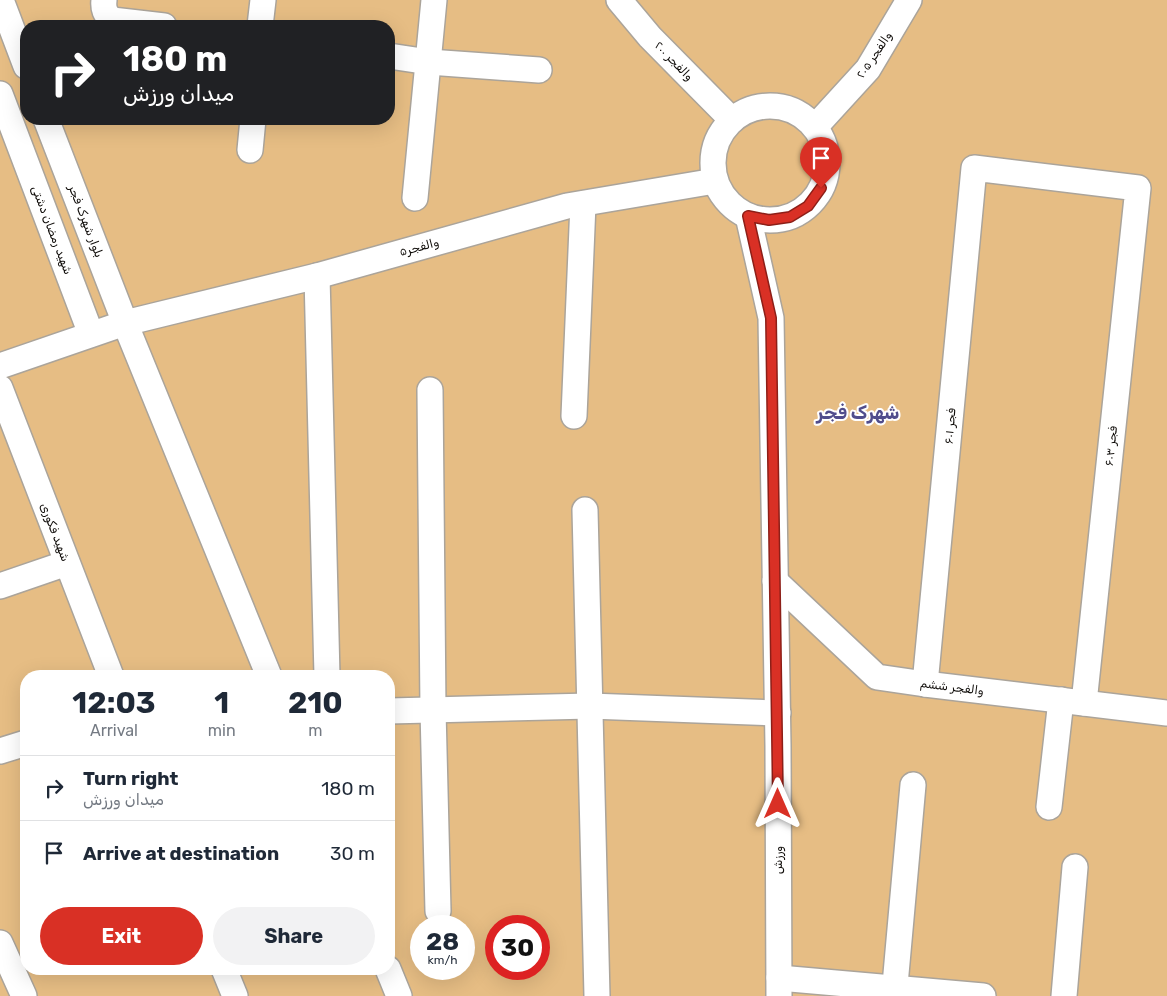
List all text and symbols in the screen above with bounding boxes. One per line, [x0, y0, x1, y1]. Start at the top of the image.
street label: والفجر ۲۰۵ [853, 29, 896, 82]
text: 180 m [123, 38, 227, 80]
street label: والفجر ۲۰۰ [651, 38, 696, 84]
icon: right [40, 40, 105, 105]
text: میدان ورزش [123, 80, 234, 107]
pin [800, 137, 842, 188]
icon: arrive [807, 144, 835, 172]
street label: بلوار شهرک فجر [64, 182, 106, 260]
street label: شهید رمضان دشتی [28, 184, 75, 277]
street label: والفجر۵ [398, 235, 441, 260]
district label: شهرک فجر [816, 402, 899, 424]
street label: فجر ۶۰۱ [941, 407, 960, 445]
street label: فجر ۶۰۳ [1102, 425, 1121, 467]
street label: شهید فکوری [37, 501, 73, 564]
street label: والفجر ششم [919, 676, 985, 699]
text: 12:03 [72, 685, 156, 721]
text: 1 [214, 685, 229, 721]
text: 210 [288, 685, 343, 721]
text: Arrival [90, 721, 138, 740]
text: min [208, 721, 236, 740]
text: m [308, 721, 322, 740]
text: Turn right [83, 767, 178, 790]
icon: right [40, 774, 68, 802]
text: 180 m [321, 777, 375, 800]
position arrow [751, 777, 803, 829]
text: میدان ورزش [83, 790, 164, 809]
icon: arrive [40, 839, 68, 867]
text: Arrive at destination [83, 842, 279, 865]
text: 30 m [330, 842, 375, 865]
street label: ورزش [771, 846, 786, 874]
button: Exit [40, 907, 203, 965]
button: Share [213, 907, 375, 965]
speed limit sign: 30 [485, 915, 550, 980]
text: 28 [426, 927, 459, 956]
text: km/h [428, 953, 457, 967]

